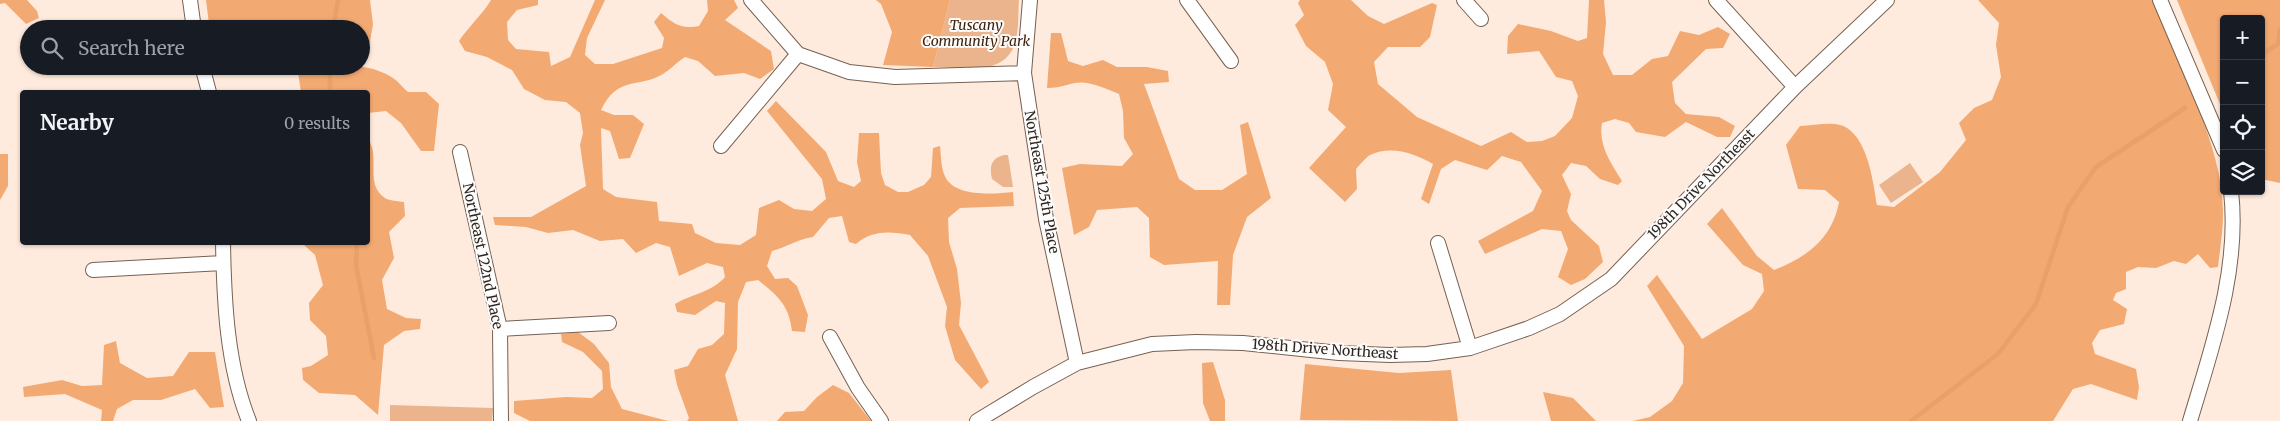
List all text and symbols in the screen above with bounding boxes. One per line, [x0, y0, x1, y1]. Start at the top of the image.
map controls [2220, 15, 2265, 195]
button: + [2220, 15, 2265, 60]
park label: Tuscany Community Park [922, 16, 1030, 50]
search box [20, 20, 370, 75]
icon: search [38, 34, 66, 62]
text: Search here [78, 36, 185, 60]
button: − [2220, 60, 2265, 105]
button: locate [2220, 105, 2265, 150]
text: Nearby [40, 109, 114, 136]
street label: Northeast 125th Place [1021, 109, 1063, 255]
text: 0 results [284, 113, 350, 133]
street label: 198th Drive Northeast [1644, 125, 1759, 243]
button: layers [2220, 150, 2265, 195]
street label: Northeast 122nd Place [459, 181, 507, 331]
street label: 198th Drive Northeast [1251, 335, 1399, 363]

